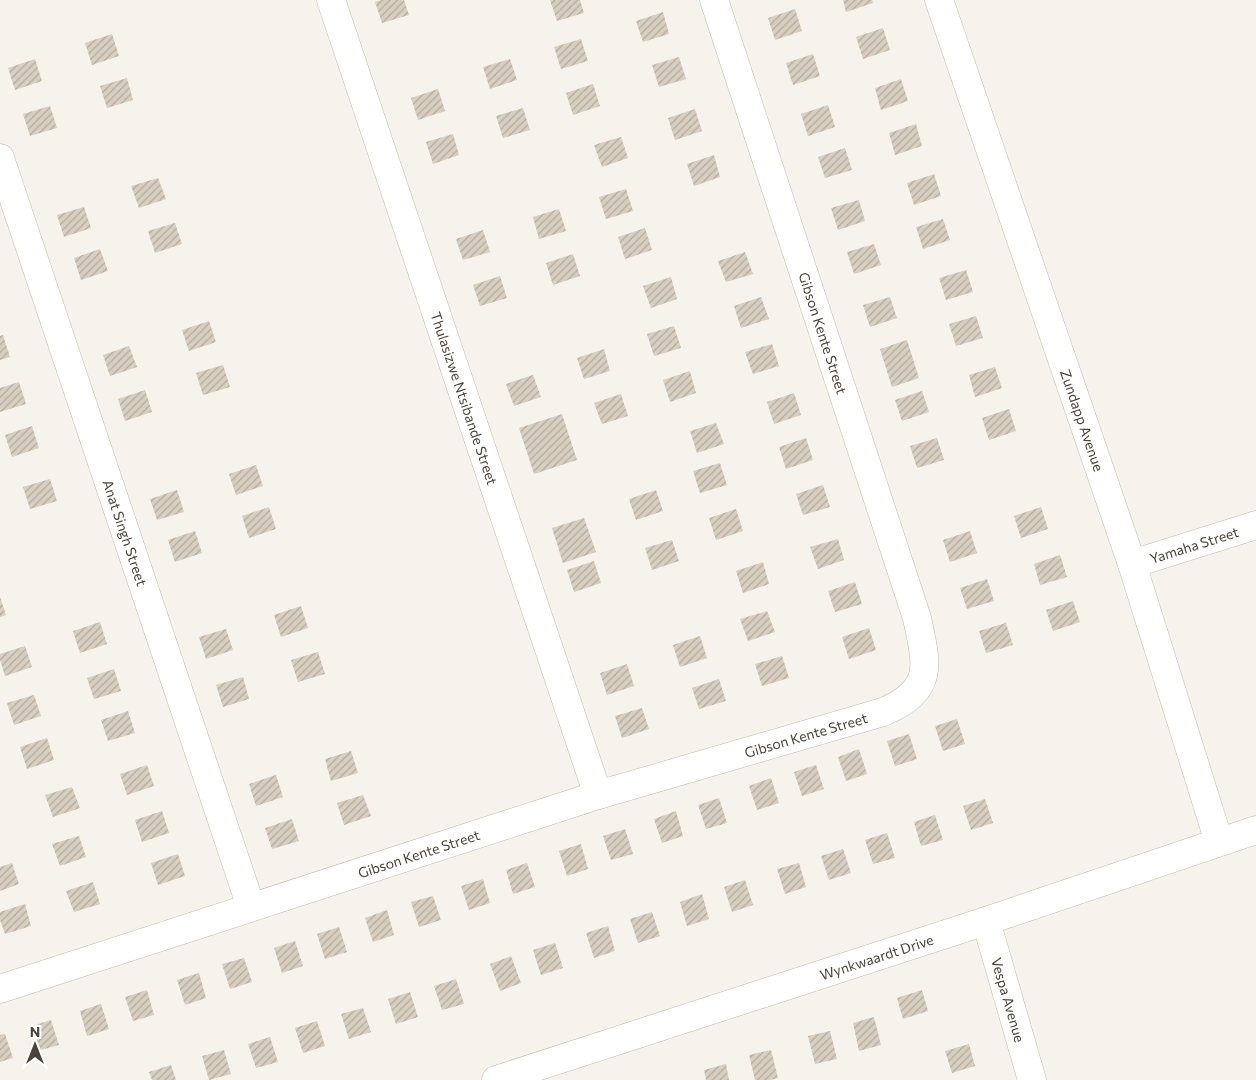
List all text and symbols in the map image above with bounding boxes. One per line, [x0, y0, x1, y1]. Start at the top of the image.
street label: Gibson Kente Street [795, 270, 851, 396]
street label: Thulasizwe Ntsibande Street [428, 309, 502, 487]
street label: Zundapp Avenue [1057, 367, 1108, 473]
street label: Anat Singh Street [100, 477, 151, 588]
street label: Yamaha Street [1147, 522, 1241, 566]
street label: Gibson Kente Street [742, 709, 869, 760]
street label: Gibson Kente Street [355, 825, 482, 881]
street label: Wynkwaardt Drive [818, 930, 935, 983]
street label: Vespa Avenue [988, 955, 1029, 1044]
north arrow [10, 1020, 60, 1070]
text: N [30, 1023, 40, 1040]

